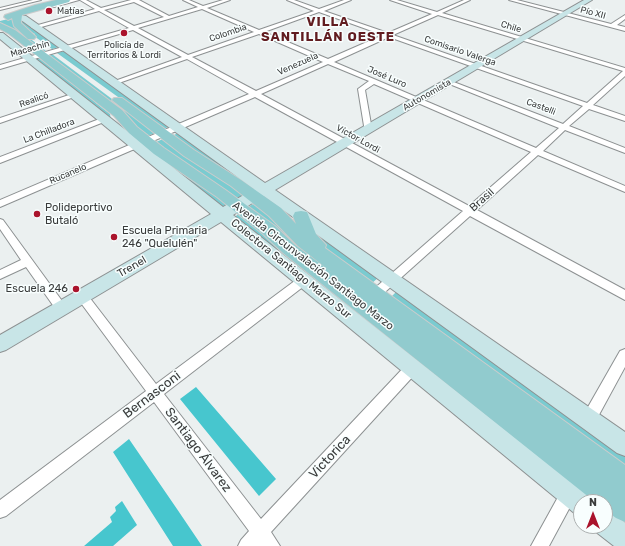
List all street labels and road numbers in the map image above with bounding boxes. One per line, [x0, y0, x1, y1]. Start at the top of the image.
street label: Pío XII [579, 4, 607, 22]
street label: Chile [499, 19, 523, 35]
street label: Colombia [208, 22, 248, 44]
street label: Comisario Valerga [423, 34, 497, 68]
street label: Macachín [9, 38, 51, 60]
street label: Venezuela [276, 50, 320, 78]
street label: José Luro [366, 64, 408, 90]
street label: Autonomista [401, 77, 453, 113]
street label: Realicó [18, 90, 50, 110]
street label: Castelli [525, 96, 557, 118]
street label: La Chilladora [22, 116, 76, 146]
street label: Víctor Lordi [334, 123, 382, 155]
street label: Rucanelo [48, 161, 88, 187]
street label: Brasil [467, 186, 497, 214]
street label: Avenida Circunvalación Santiago Marzo [230, 199, 396, 333]
street label: Colectora Santiago Marzo Sur [228, 216, 354, 322]
street label: Trenel [115, 253, 149, 281]
street label: Bernasconi [120, 368, 184, 422]
street label: Santiago Álvarez [161, 405, 235, 495]
street label: Victorica [306, 432, 354, 482]

